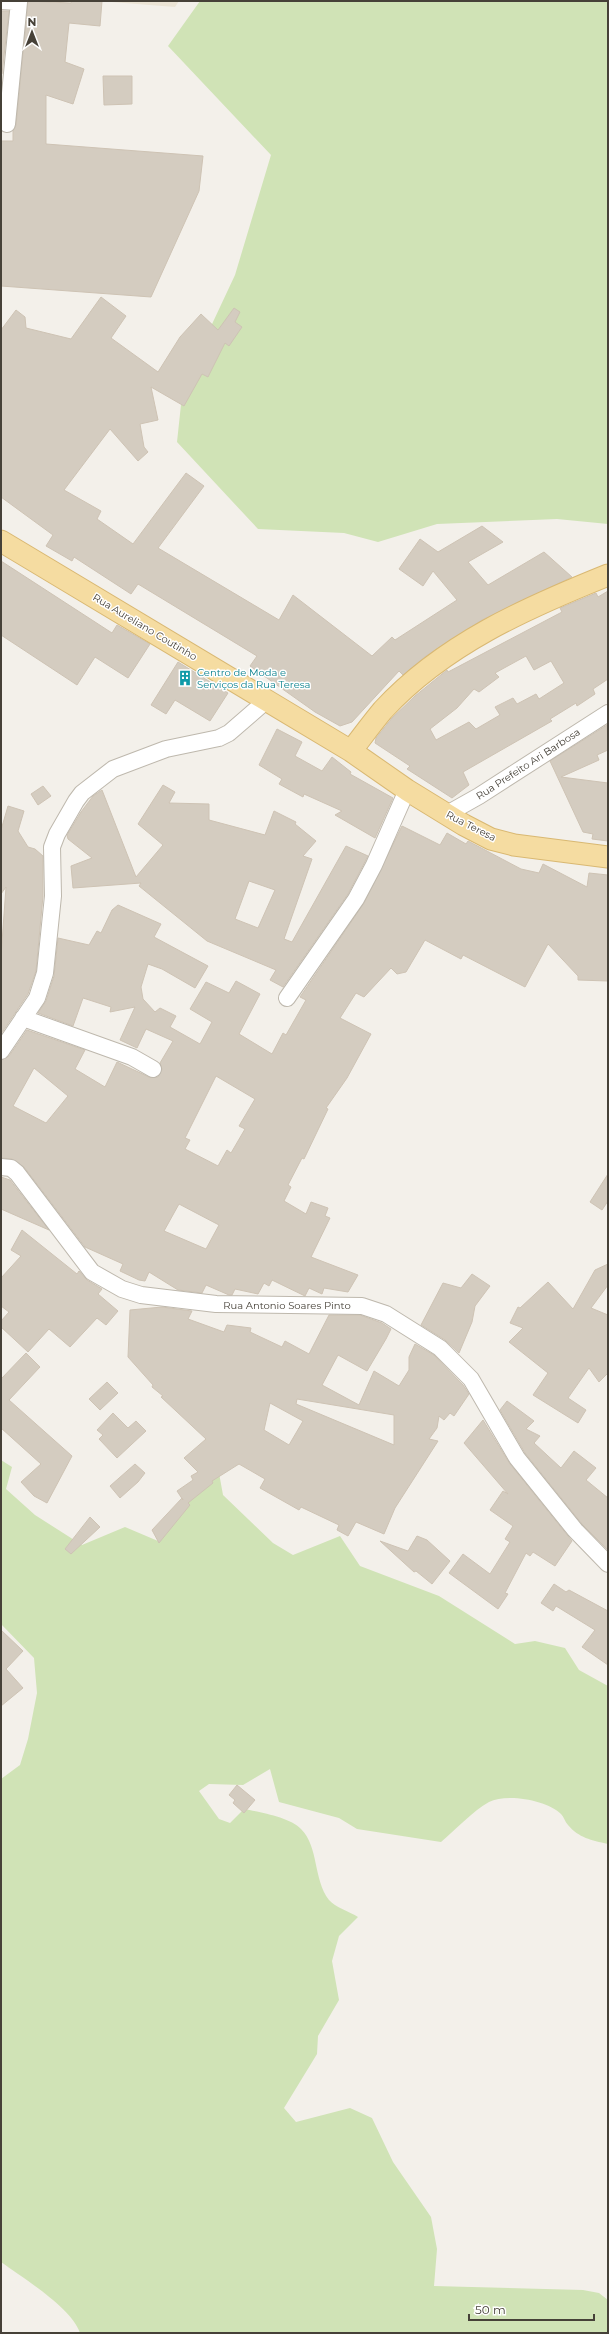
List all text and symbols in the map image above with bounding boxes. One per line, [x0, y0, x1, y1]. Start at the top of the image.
north arrow [12, 12, 52, 52]
text: N [28, 15, 36, 29]
street label: Rua Aureliano Coutinho [90, 591, 200, 663]
place label: Centro de Moda e Serviços da Rua Teresa [197, 666, 310, 691]
building icon: Centro de Moda e Serviços da Rua Teresa [176, 669, 194, 687]
street label: Rua Prefeito Ari Barbosa [473, 725, 583, 803]
street label: Rua Teresa [444, 808, 498, 844]
street label: Rua Antonio Soares Pinto [223, 1299, 351, 1312]
scale bar [469, 2296, 594, 2322]
text: 50 m [475, 2302, 506, 2317]

